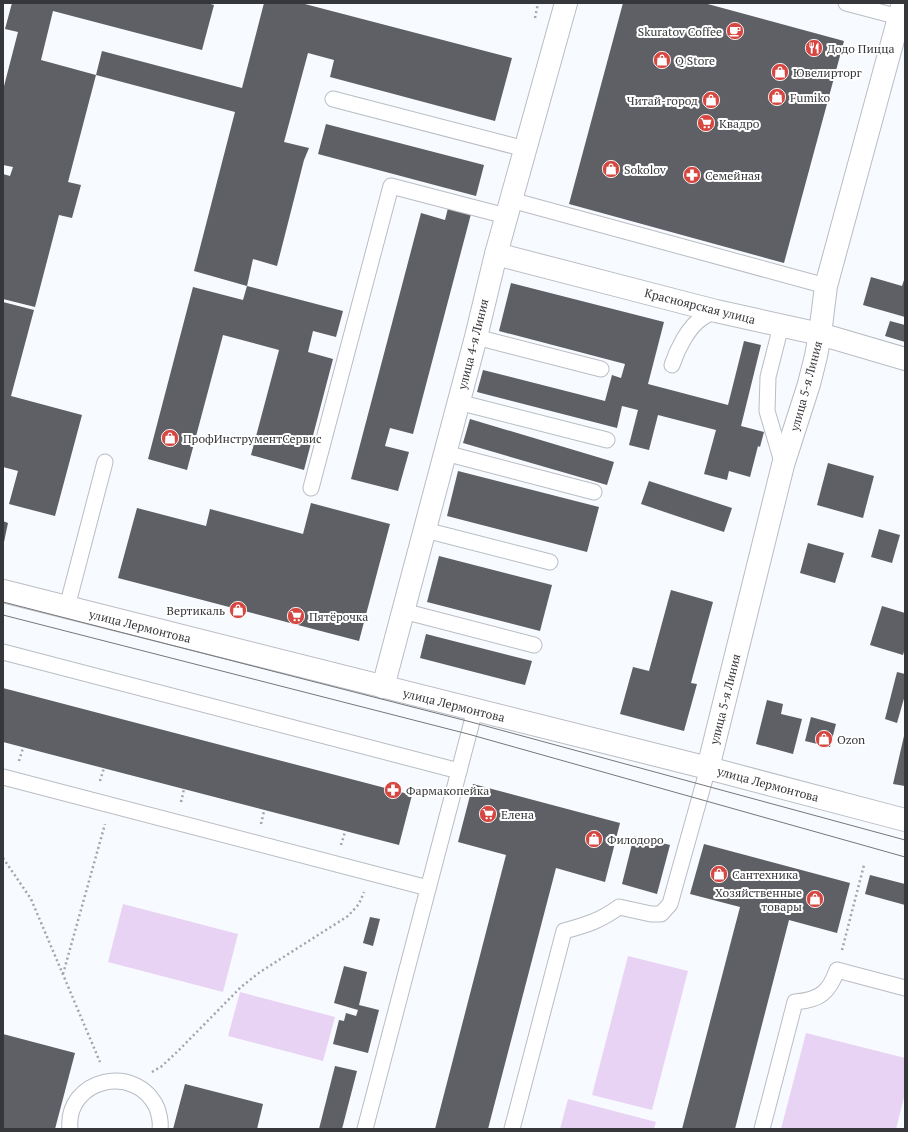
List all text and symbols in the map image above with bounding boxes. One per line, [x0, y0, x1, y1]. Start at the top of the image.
cafe icon: Skuratov Coffee [725, 21, 745, 41]
place label: Skuratov Coffee [638, 24, 722, 39]
restaurant icon: Додо Пицца [804, 38, 824, 58]
place label: Додо Пицца [827, 41, 895, 56]
shop icon: Q Store [652, 50, 672, 70]
place label: Q Store [675, 53, 715, 68]
shop icon: Ювелирторг [770, 62, 790, 82]
place label: Ювелирторг [793, 65, 862, 80]
shop icon: Fumiko [767, 87, 787, 107]
shop icon: Читай-город [701, 90, 721, 110]
place label: Fumiko [790, 90, 830, 105]
place label: Читай-город [627, 93, 698, 108]
supermarket icon: Квадро [696, 113, 716, 133]
place label: Квадро [719, 116, 760, 131]
shop icon: Sokolov [601, 159, 621, 179]
place label: Sokolov [624, 162, 667, 177]
pharmacy icon: Семейная [682, 165, 702, 185]
place label: Семейная [705, 168, 760, 183]
street label: Красноярская улица [643, 285, 757, 327]
street label: улица 4-я Линия [454, 297, 492, 392]
street label: улица 5-я Линия [786, 339, 825, 434]
shop icon: ПрофИнструментСервис [160, 428, 180, 448]
place label: ПрофИнструментСервис [183, 431, 322, 446]
shop icon: Вертикаль [228, 600, 248, 620]
place label: Вертикаль [167, 603, 225, 618]
street label: улица Лермонтова [87, 606, 192, 646]
supermarket icon: Пятёрочка [286, 606, 306, 626]
place label: Пятёрочка [309, 609, 368, 624]
street label: улица 5-я Линия [706, 652, 744, 747]
street label: улица Лермонтова [401, 685, 506, 725]
shop icon: Ozon [814, 729, 834, 749]
place label: Ozon [837, 732, 865, 747]
street label: улица Лермонтова [715, 763, 820, 805]
pharmacy icon: Фармакопейка [383, 780, 403, 800]
place label: Фармакопейка [406, 783, 489, 798]
supermarket icon: Елена [478, 804, 498, 824]
place label: Елена [501, 807, 534, 822]
shop icon: Филодоро [584, 829, 604, 849]
place label: Филодоро [607, 832, 664, 847]
shop icon: Сантехника [709, 864, 729, 884]
place label: Сантехника [732, 867, 798, 882]
place label: Хозяйственные товары [715, 885, 802, 914]
shop icon: Хозяйственные товары [805, 889, 825, 909]

